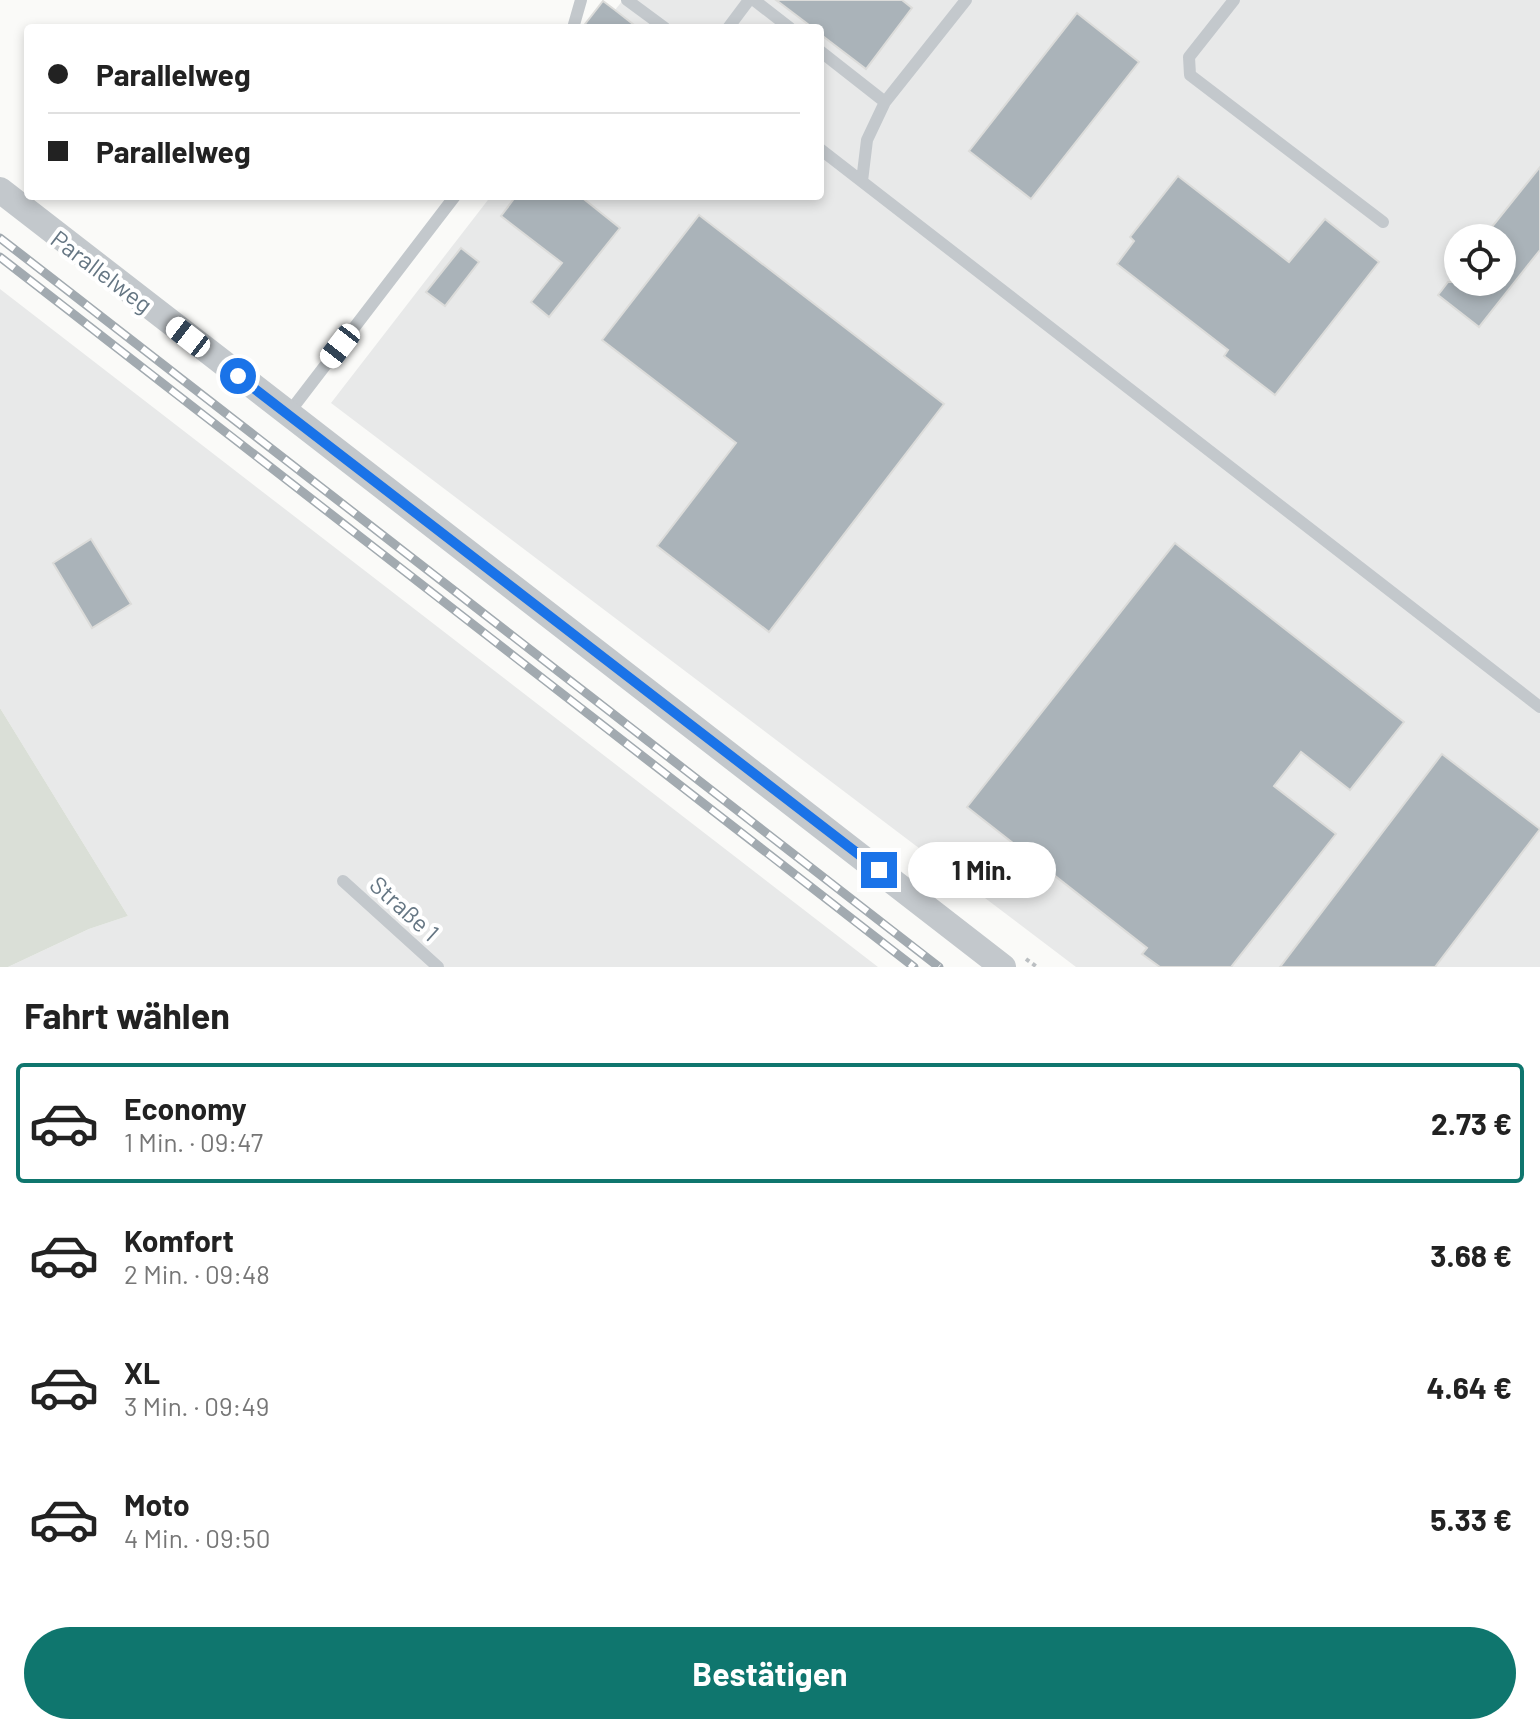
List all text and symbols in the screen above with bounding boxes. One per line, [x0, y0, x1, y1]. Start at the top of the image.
text: Parallelweg [96, 56, 251, 92]
text: Parallelweg [96, 133, 251, 169]
street label: Parallelweg [46, 224, 158, 318]
map controls [1444, 224, 1516, 296]
button: locate [1444, 224, 1516, 296]
car [162, 313, 214, 361]
car [316, 320, 364, 372]
route start [220, 358, 256, 394]
callout: 1 Min. [907, 842, 1055, 898]
route end [861, 852, 897, 888]
text: 1 Min. [952, 854, 1012, 885]
street label: Straße 1 [364, 869, 446, 947]
text: Fahrt wählen [24, 993, 230, 1036]
icon: car [28, 1087, 100, 1159]
text: Economy [124, 1090, 247, 1126]
text: 2.73 € [1431, 1105, 1512, 1141]
text: 1 Min. · 09:47 [124, 1126, 263, 1157]
icon: car [28, 1219, 100, 1291]
text: Komfort [124, 1222, 234, 1258]
text: 3.68 € [1430, 1237, 1512, 1273]
text: 2 Min. · 09:48 [124, 1258, 270, 1289]
icon: car [28, 1351, 100, 1423]
text: XL [124, 1354, 160, 1390]
text: 4.64 € [1426, 1369, 1512, 1405]
text: 3 Min. · 09:49 [124, 1390, 269, 1421]
icon: car [28, 1483, 100, 1555]
text: Moto [124, 1486, 190, 1522]
text: 5.33 € [1430, 1501, 1512, 1537]
text: 4 Min. · 09:50 [124, 1522, 270, 1553]
button: Bestätigen [24, 1627, 1516, 1719]

